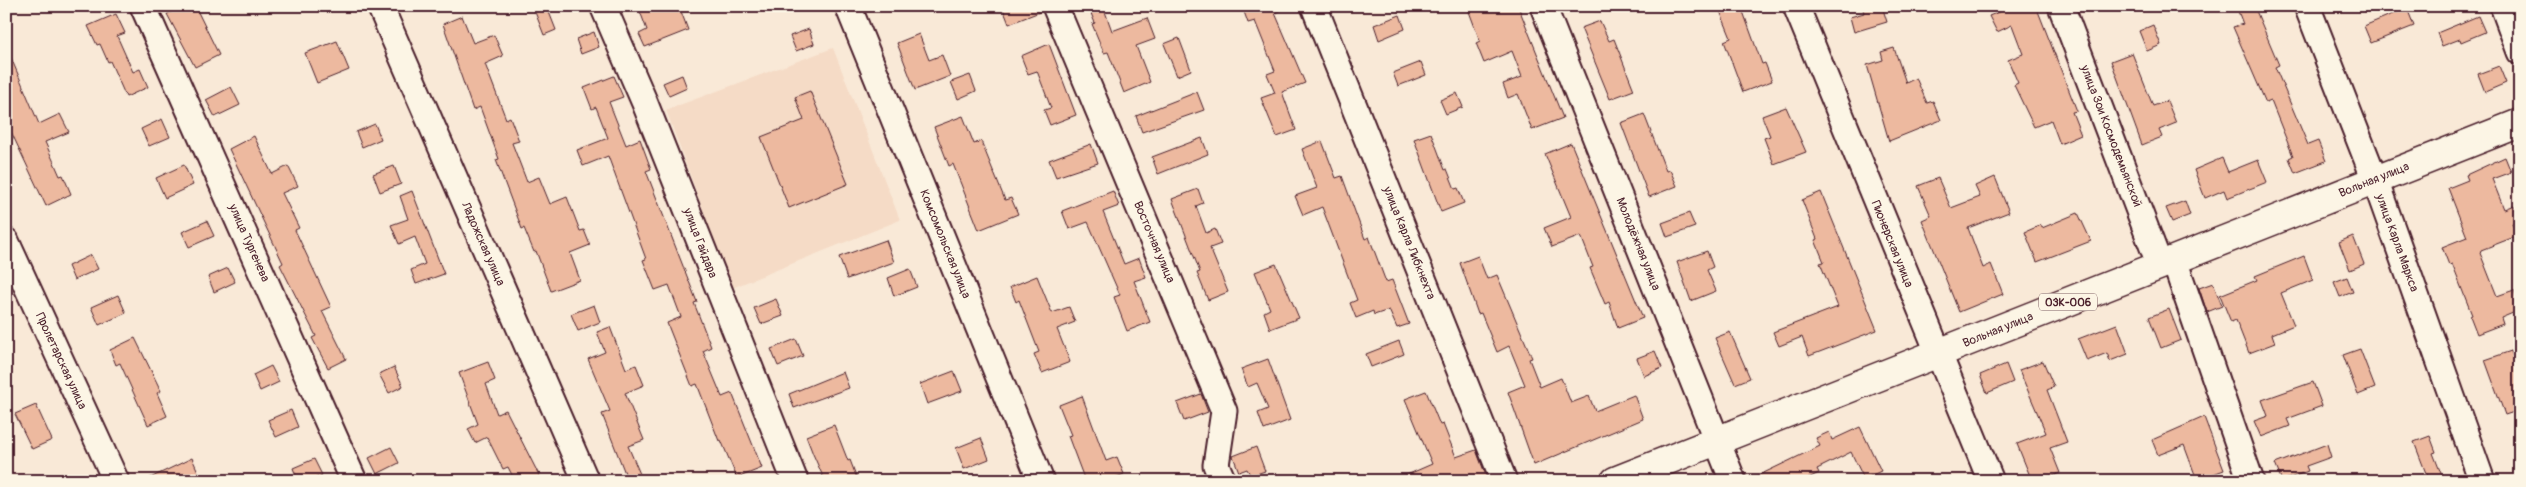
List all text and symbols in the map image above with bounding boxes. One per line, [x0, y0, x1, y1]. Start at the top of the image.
street label: улица Зои Космодемьянской [2077, 62, 2145, 209]
street label: Вольная улица [2337, 159, 2412, 201]
street label: улица Карла Либкнехта [1379, 184, 1439, 302]
street label: Комсомольская улица [916, 187, 974, 301]
street label: улица Карла Маркса [2372, 191, 2422, 294]
street label: Молодёжная улица [1613, 195, 1664, 293]
street label: Пионерская улица [1868, 198, 1916, 290]
street label: Ладожская улица [457, 199, 508, 289]
street label: Восточная улица [1130, 199, 1178, 285]
street label: улица Тургенева [225, 201, 273, 284]
street label: улица Гайдара [679, 205, 720, 280]
road number: 03К-006 [2039, 294, 2097, 310]
street label: Вольная улица [1961, 309, 2036, 351]
street label: Пролетарская улица [32, 310, 90, 412]

